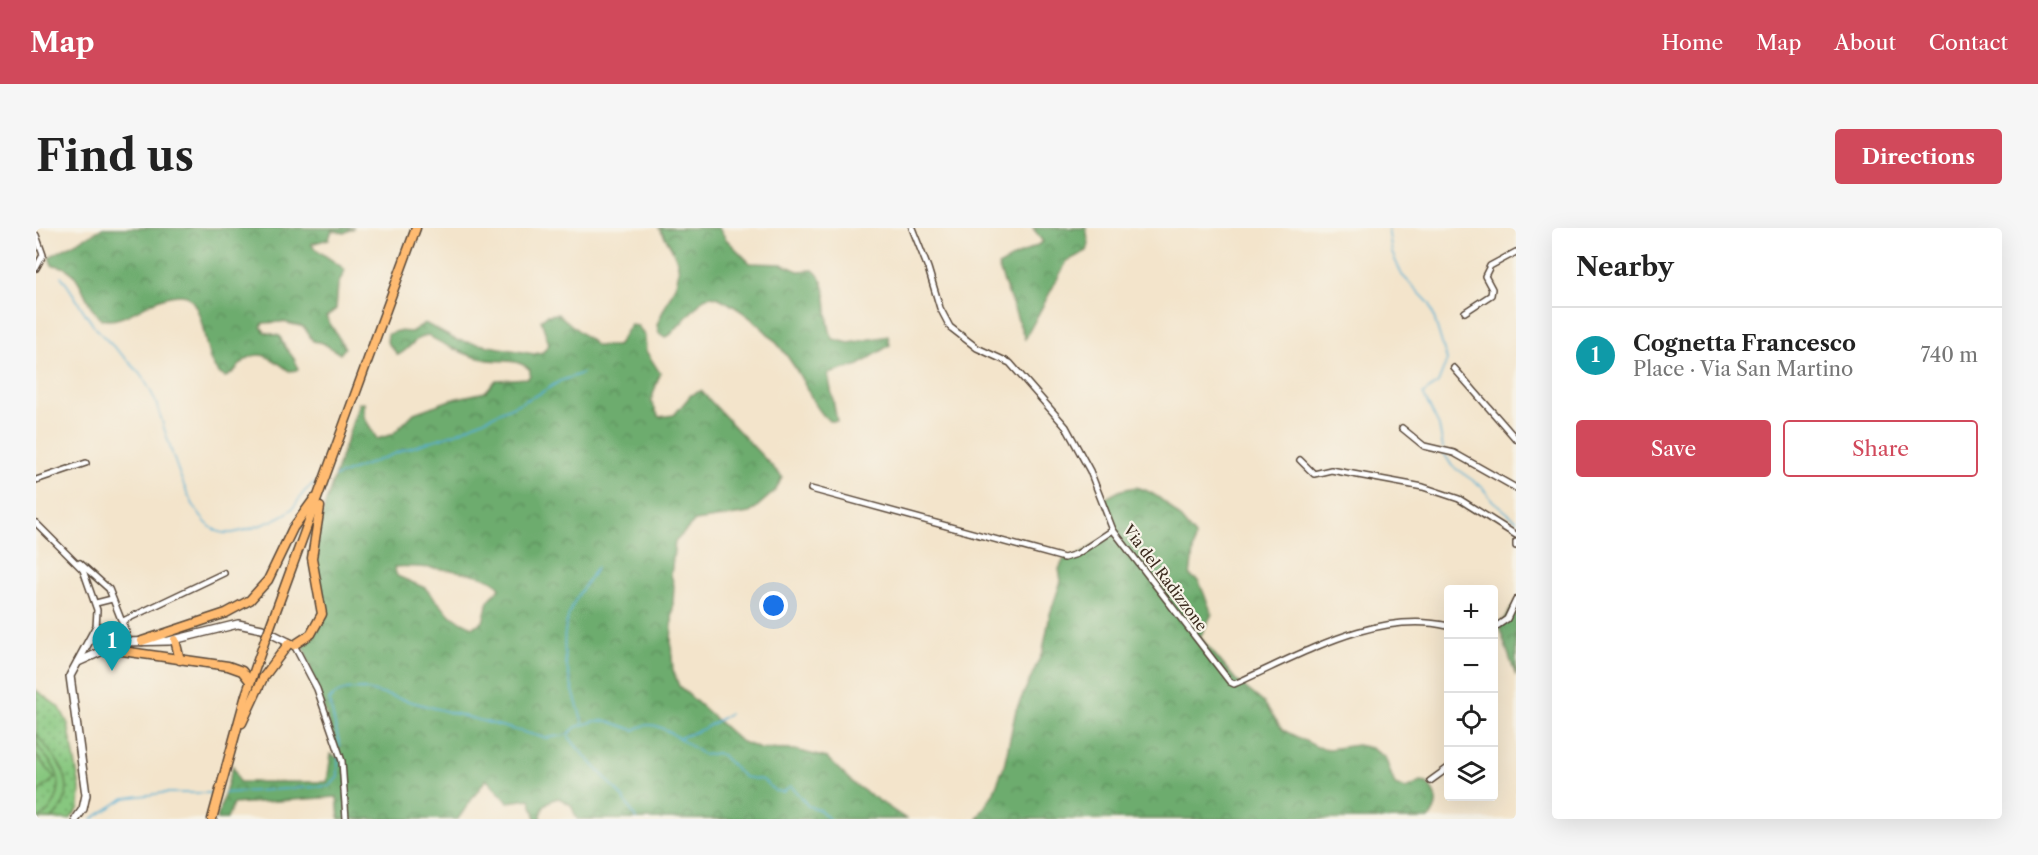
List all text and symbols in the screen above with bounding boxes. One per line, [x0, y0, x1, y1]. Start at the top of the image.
text: Map [30, 25, 94, 59]
text: Home [1662, 30, 1723, 55]
text: Map [1756, 30, 1801, 55]
text: About [1834, 30, 1896, 55]
text: Contact [1929, 30, 2008, 55]
button: Directions [1835, 129, 2002, 184]
text: Find us [36, 130, 194, 182]
text: Nearby [1576, 251, 1674, 283]
text: Cognetta Francesco [1633, 330, 1856, 357]
text: 1 [1591, 343, 1600, 367]
text: 740 m [1921, 343, 1978, 367]
text: Place · Via San Martino [1633, 357, 1853, 381]
button: Save [1576, 420, 1771, 477]
button: Share [1783, 420, 1978, 477]
street label: Via del Radizzone [1119, 520, 1212, 635]
map controls [1444, 585, 1498, 801]
button: + [1444, 585, 1498, 639]
your location [759, 591, 788, 620]
pin: 1 [92, 622, 132, 671]
button: − [1444, 639, 1498, 693]
button: locate [1444, 693, 1498, 747]
button: layers [1444, 747, 1498, 801]

